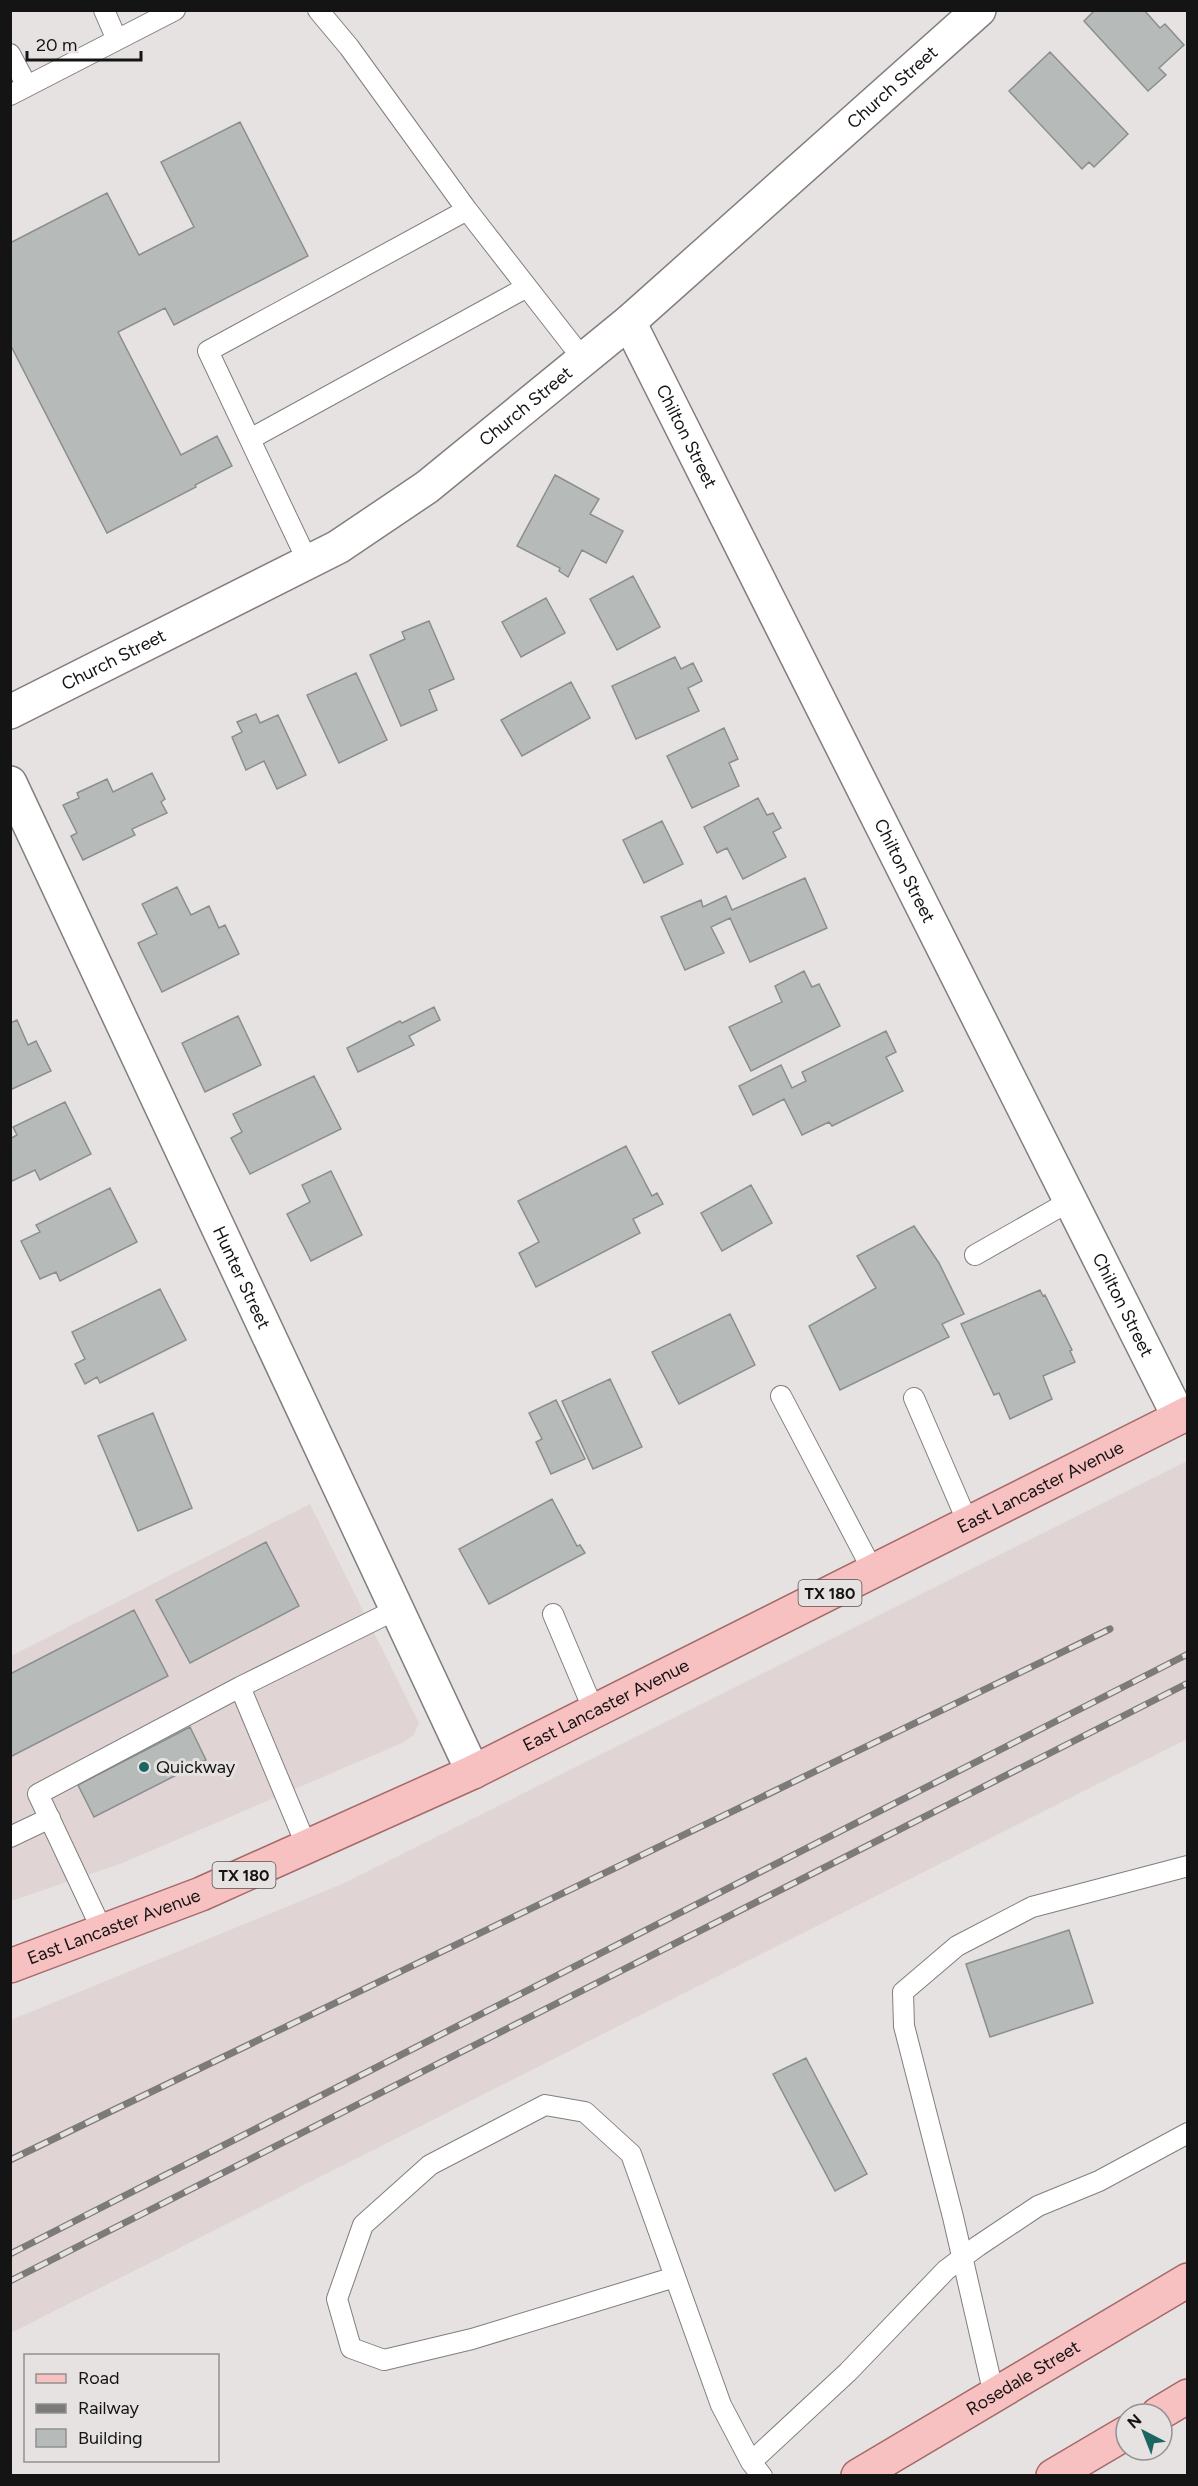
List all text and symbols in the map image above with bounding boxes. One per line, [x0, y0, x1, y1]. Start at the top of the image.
scale bar [27, 24, 141, 62]
text: 20 m [36, 34, 77, 56]
street label: Church Street [842, 41, 942, 133]
street label: Church Street [475, 362, 577, 451]
street label: Chilton Street [651, 381, 722, 492]
street label: Church Street [58, 624, 170, 695]
street label: Chilton Street [869, 815, 940, 926]
street label: Hunter Street [208, 1222, 275, 1333]
street label: Chilton Street [1087, 1249, 1158, 1361]
street label: East Lancaster Avenue [953, 1436, 1127, 1538]
road number: TX 180 [798, 1580, 862, 1606]
street label: East Lancaster Avenue [519, 1654, 693, 1756]
place label: Quickway [156, 1756, 236, 1778]
marker: Quickway [137, 1760, 151, 1774]
road number: TX 180 [212, 1862, 276, 1888]
street label: East Lancaster Avenue [24, 1884, 204, 1969]
street label: Rosedale Street [962, 2336, 1084, 2420]
legend [24, 2354, 219, 2462]
text: Road [78, 2367, 119, 2389]
text: Railway [78, 2397, 140, 2419]
north arrow [1114, 2402, 1174, 2462]
text: N [1123, 2410, 1145, 2432]
text: Building [78, 2427, 143, 2449]

